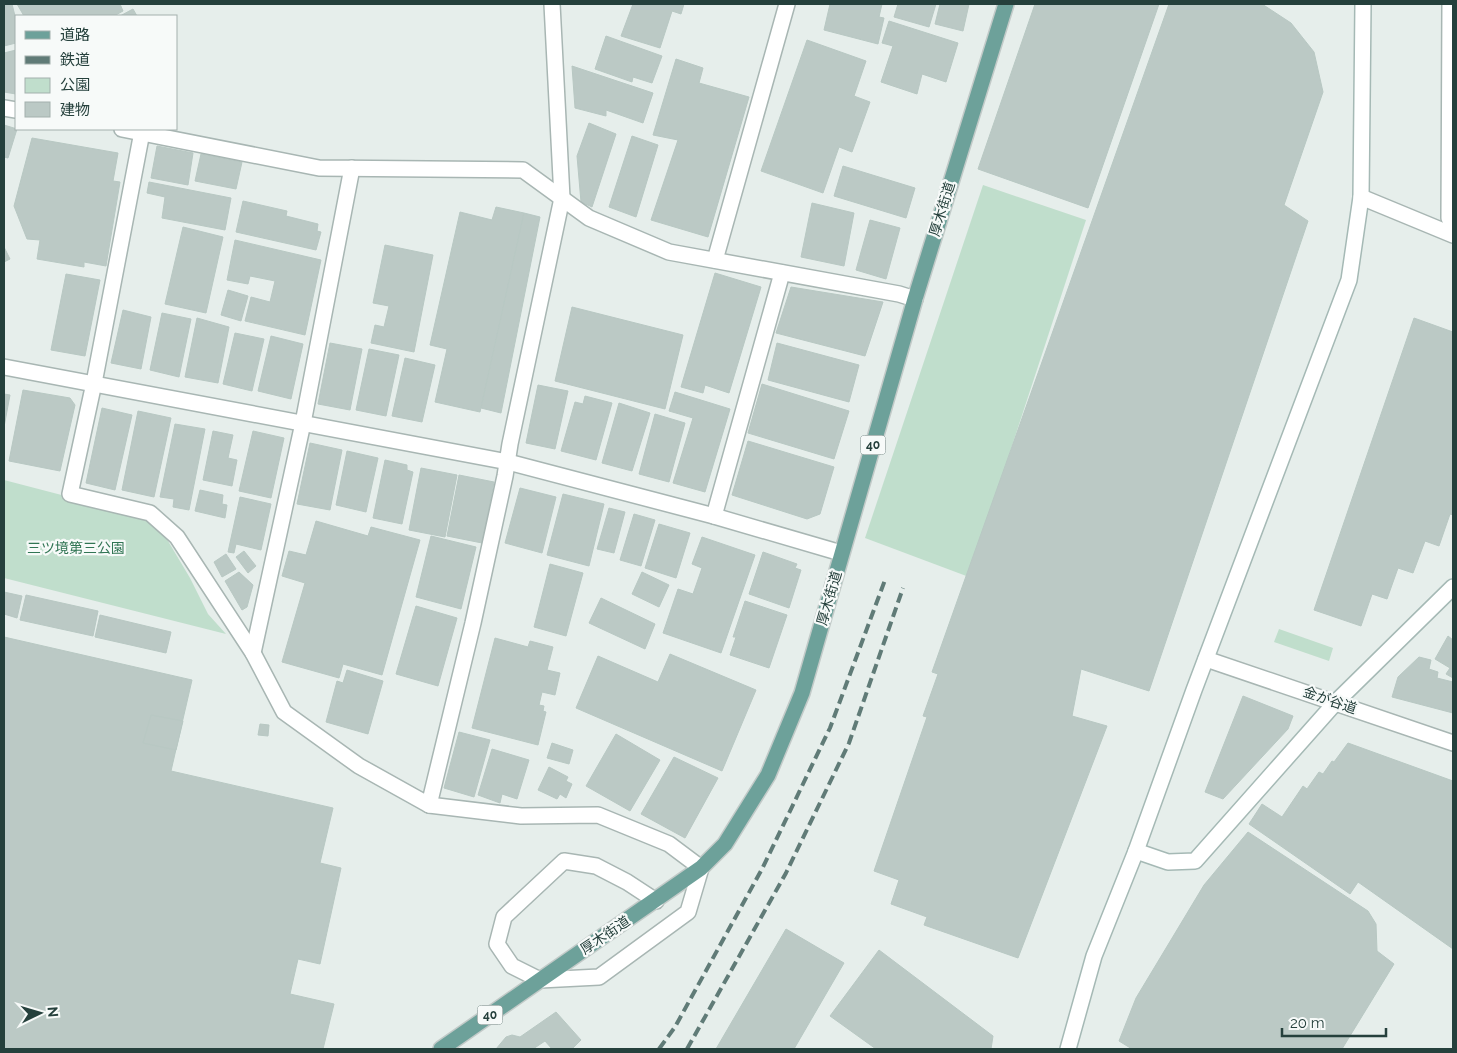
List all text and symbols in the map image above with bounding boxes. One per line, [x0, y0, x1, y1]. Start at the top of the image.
legend [15, 15, 178, 130]
text: 道路 [60, 26, 90, 44]
text: 鉄道 [60, 51, 90, 69]
text: 公園 [60, 76, 90, 94]
text: 建物 [60, 101, 90, 119]
street label: 厚木街道 [926, 180, 958, 238]
road number: 40 [860, 436, 886, 454]
park label: 三ツ境第三公園 [27, 540, 125, 556]
street label: 厚木街道 [814, 569, 844, 627]
street label: 金が谷道 [1301, 683, 1359, 717]
street label: 厚木街道 [577, 913, 633, 957]
north arrow [15, 988, 65, 1038]
text: N [45, 1006, 61, 1018]
road number: 40 [478, 1006, 502, 1024]
scale bar [1282, 1006, 1386, 1038]
text: 20 m [1290, 1014, 1325, 1032]

